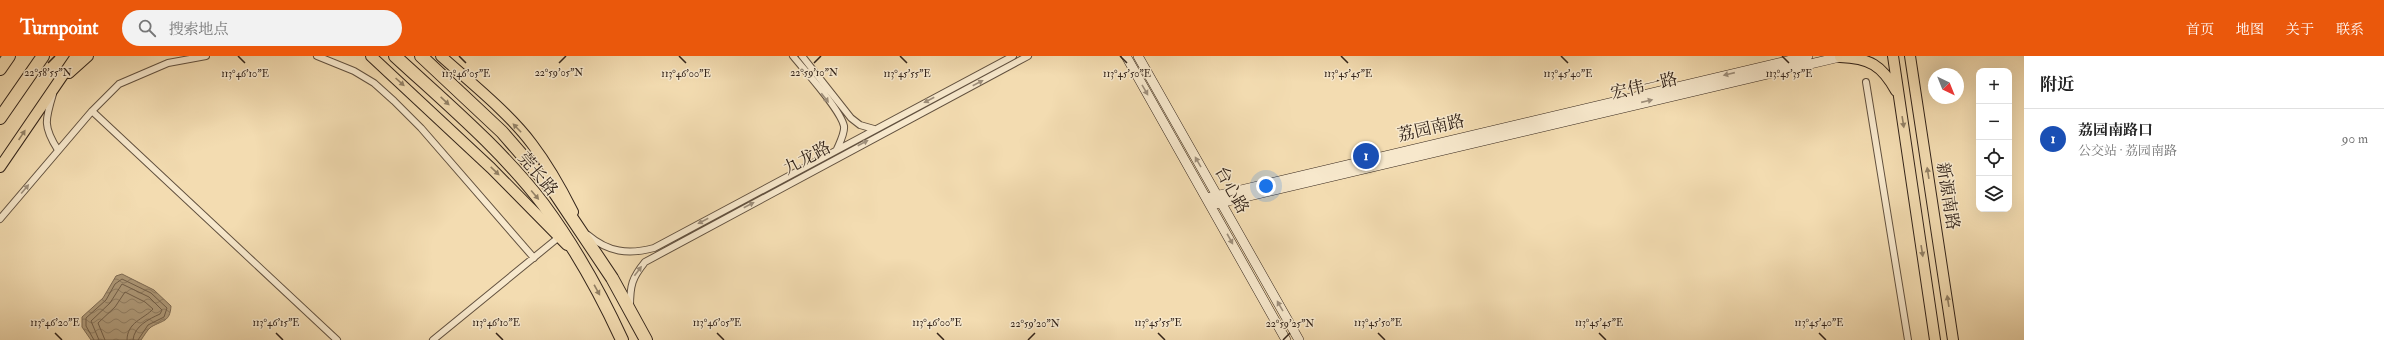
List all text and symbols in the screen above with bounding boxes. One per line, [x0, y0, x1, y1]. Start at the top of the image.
search box [122, 10, 402, 46]
text: Turnpoint [20, 16, 98, 40]
icon: search [136, 17, 158, 39]
text: 搜索地点 [168, 20, 228, 39]
text: 首页 [2186, 21, 2214, 38]
text: 地图 [2236, 21, 2264, 38]
text: 关于 [2286, 21, 2314, 38]
text: 联系 [2336, 21, 2364, 38]
text: 22°58'55"N [24, 67, 72, 79]
text: 22°59'05"N [535, 67, 583, 79]
text: 22°59'10"N [790, 67, 838, 79]
text: 113°46'10"E [221, 68, 269, 80]
text: 113°46'05"E [442, 68, 490, 80]
text: 113°46'00"E [661, 68, 711, 80]
text: 113°45'55"E [883, 68, 931, 80]
text: 113°45'50"E [1103, 68, 1151, 80]
text: 113°45'45"E [1324, 68, 1372, 80]
text: 113°45'40"E [1544, 68, 1592, 80]
street label: 宏伟一路 [1609, 68, 1679, 104]
text: 113°45'35"E [1766, 68, 1812, 80]
north arrow [1928, 68, 1964, 104]
map controls [1976, 68, 2012, 212]
button: + [1976, 68, 2012, 104]
one-way arrow [1723, 72, 1735, 78]
text: 附近 [2040, 74, 2074, 95]
one-way arrow [396, 77, 405, 86]
one-way arrow [972, 79, 984, 86]
one-way arrow [1142, 84, 1149, 96]
one-way arrow [821, 92, 830, 103]
one-way arrow [440, 96, 450, 106]
one-way arrow [923, 97, 934, 103]
one-way arrow [1641, 98, 1654, 104]
button: − [1976, 104, 2012, 140]
street label: 荔园南路 [1396, 110, 1466, 146]
one-way arrow [1900, 116, 1906, 128]
text: 荔园南路口 [2078, 121, 2153, 140]
one-way arrow [513, 123, 522, 133]
one-way arrow [18, 129, 26, 140]
text: 1 [2051, 131, 2055, 147]
text: 90 m [2342, 131, 2368, 147]
street label: 九龙路 [780, 137, 834, 179]
one-way arrow [857, 140, 869, 147]
button: locate [1976, 140, 2012, 176]
pin: 1 [1353, 141, 1379, 171]
text: 公交站 · 荔园南路 [2078, 143, 2177, 159]
street label: 莞长路 [514, 148, 562, 200]
one-way arrow [1194, 156, 1201, 168]
street label: 新源南路 [1932, 161, 1964, 231]
street label: 台心路 [1210, 163, 1254, 217]
one-way arrow [490, 167, 500, 176]
one-way arrow [1925, 167, 1931, 179]
your location [1256, 176, 1276, 196]
button: layers [1976, 176, 2012, 212]
one-way arrow [21, 184, 30, 194]
one-way arrow [530, 189, 539, 200]
one-way arrow [743, 202, 755, 208]
one-way arrow [697, 218, 709, 225]
one-way arrow [1226, 233, 1233, 245]
one-way arrow [1919, 245, 1925, 257]
one-way arrow [634, 266, 642, 276]
one-way arrow [594, 284, 600, 296]
one-way arrow [1945, 295, 1951, 308]
one-way arrow [1276, 300, 1283, 312]
text: 113°46'20"E [30, 317, 80, 329]
text: 113°46'15"E [252, 317, 300, 329]
text: 113°46'10"E [472, 317, 520, 329]
text: 113°46'05"E [693, 317, 741, 329]
text: 113°46'00"E [912, 317, 962, 329]
text: 113°45'55"E [1134, 317, 1182, 329]
text: 113°45'50"E [1354, 317, 1402, 329]
text: 113°45'45"E [1575, 317, 1623, 329]
text: 113°45'40"E [1795, 317, 1843, 329]
text: 22°59'20"N [1010, 318, 1060, 330]
text: 22°59'25"N [1266, 318, 1314, 330]

